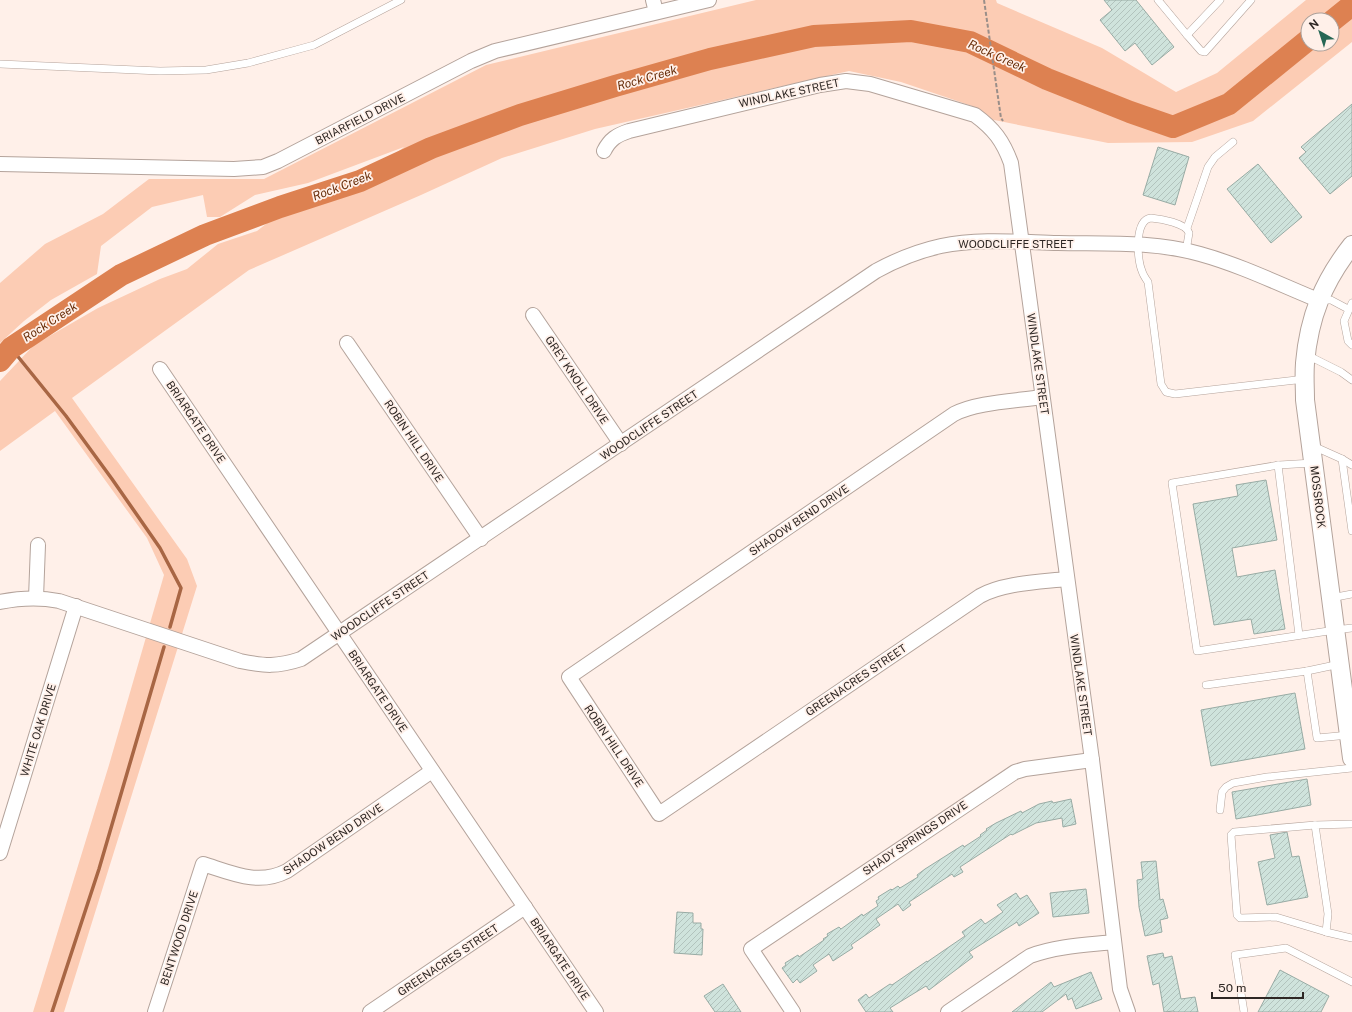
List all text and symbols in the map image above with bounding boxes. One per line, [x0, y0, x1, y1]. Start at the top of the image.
north arrow [1300, 12, 1340, 52]
text: N [1307, 17, 1321, 32]
water label: Rock Creek [966, 37, 1029, 75]
water label: Rock Creek [615, 63, 679, 93]
street label: WINDLAKE STREET [738, 76, 841, 110]
street label: BRIARFIELD DRIVE [313, 91, 407, 147]
water label: Rock Creek [311, 168, 374, 204]
street label: WOODCLIFFE STREET [958, 238, 1074, 250]
water label: Rock Creek [20, 299, 80, 345]
street label: WINDLAKE STREET [1025, 312, 1051, 416]
street label: GREY KNOLL DRIVE [543, 334, 611, 426]
street label: BRIARGATE DRIVE [164, 379, 228, 466]
street label: WOODCLIFFE STREET [598, 388, 701, 462]
street label: ROBIN HILL DRIVE [382, 398, 446, 484]
street label: MOSSROCK [1308, 465, 1328, 529]
street label: SHADOW BEND DRIVE [747, 482, 851, 558]
street label: WOODCLIFFE STREET [329, 569, 432, 643]
street label: WINDLAKE STREET [1068, 633, 1094, 737]
street label: GREENACRES STREET [804, 642, 909, 718]
street label: BRIARGATE DRIVE [346, 648, 410, 735]
street label: WHITE OAK DRIVE [18, 682, 58, 778]
street label: ROBIN HILL DRIVE [582, 703, 646, 789]
street label: SHADY SPRINGS DRIVE [860, 798, 970, 878]
street label: SHADOW BEND DRIVE [281, 801, 385, 877]
street label: BENTWOOD DRIVE [158, 889, 200, 987]
street label: BRIARGATE DRIVE [528, 916, 592, 1003]
street label: GREENACRES STREET [396, 922, 501, 998]
scale bar [1212, 974, 1303, 1000]
text: 50 m [1218, 981, 1246, 995]

